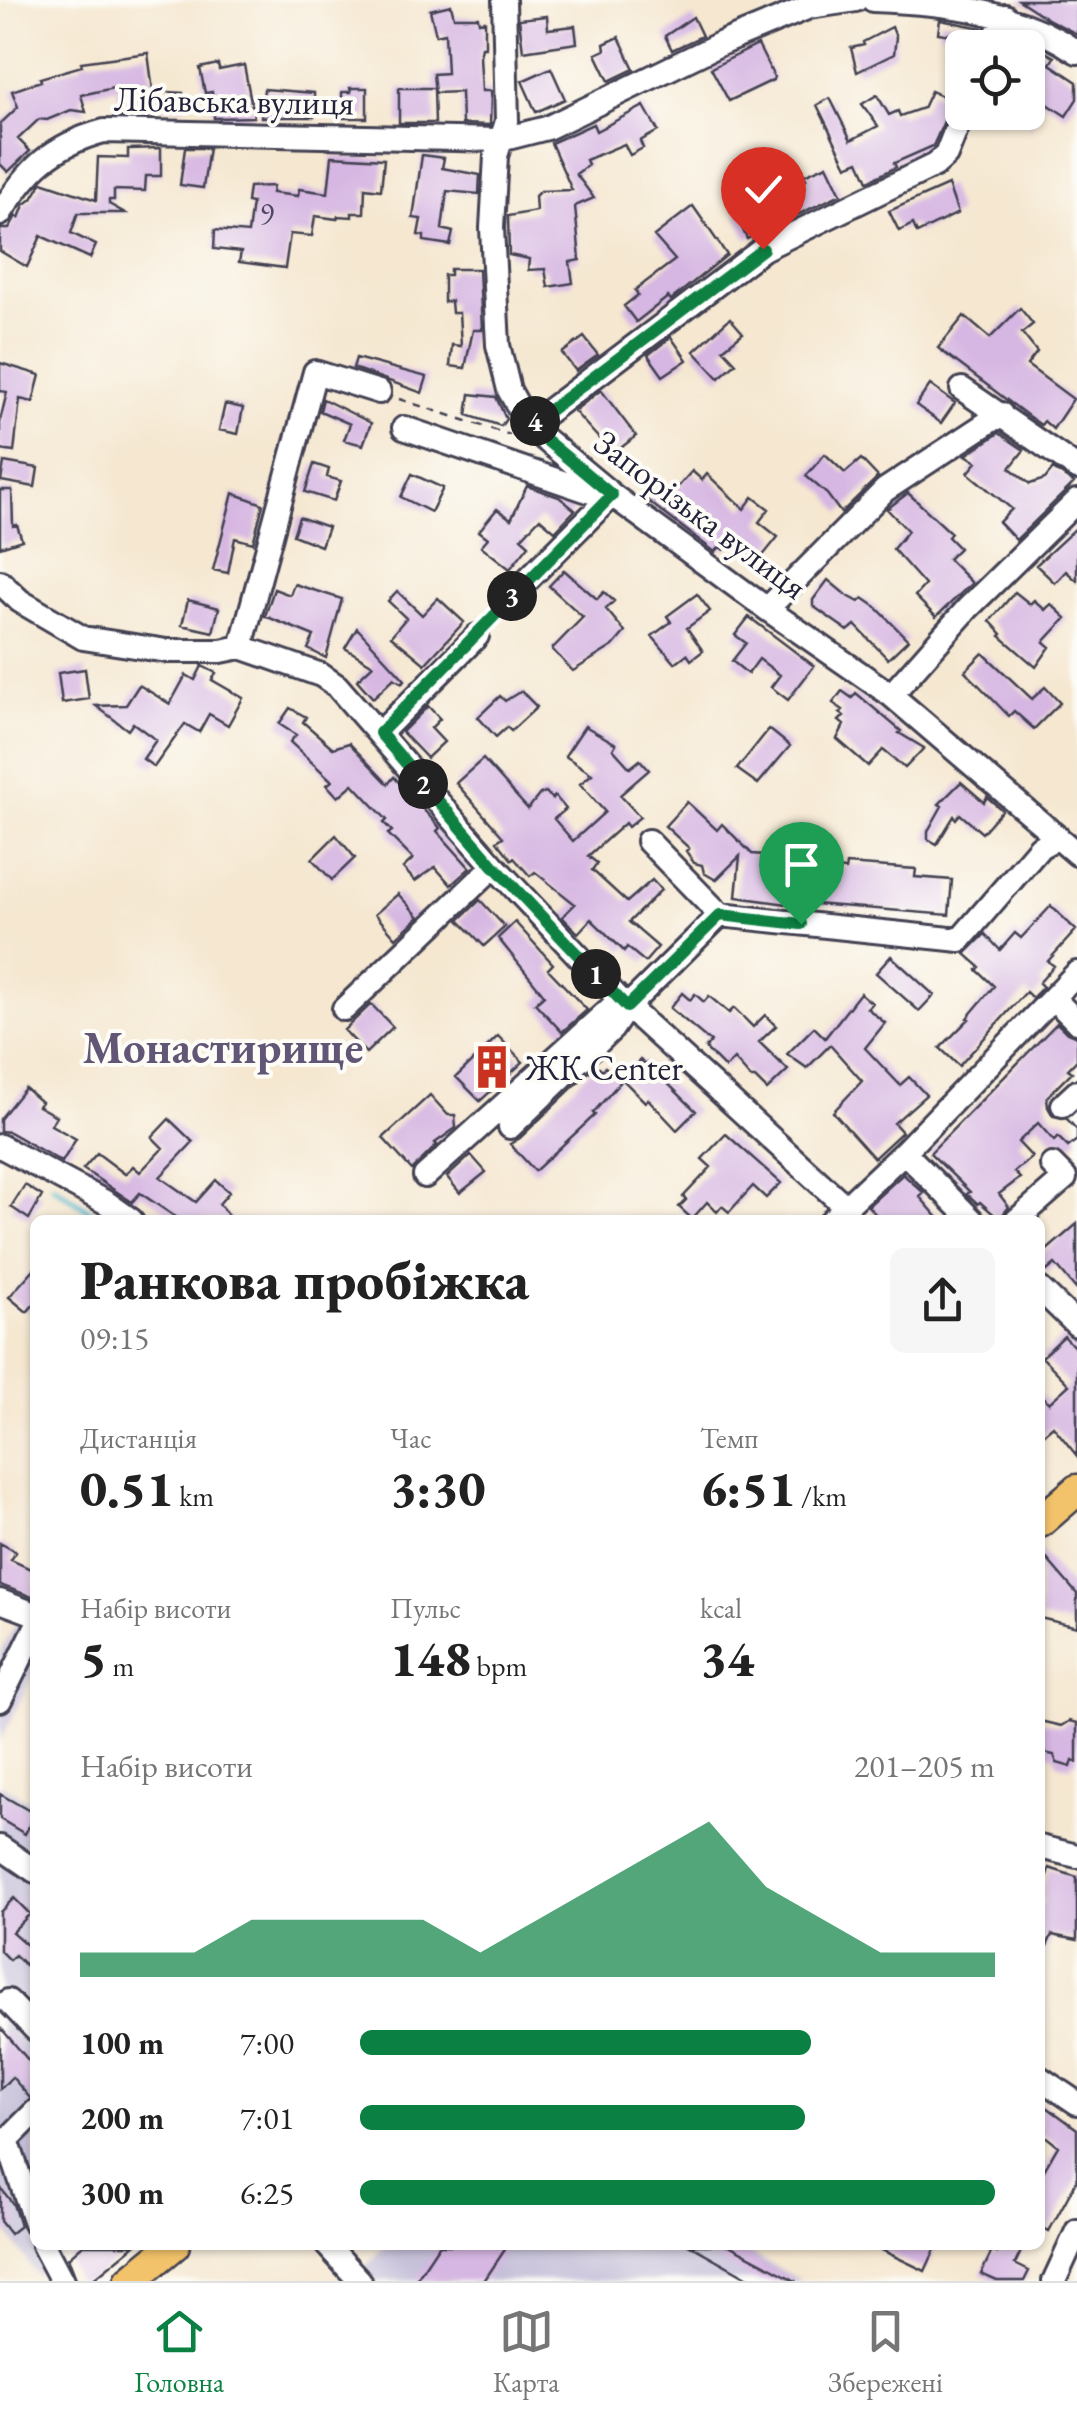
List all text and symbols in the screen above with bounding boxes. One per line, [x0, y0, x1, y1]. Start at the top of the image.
map controls [945, 30, 1045, 130]
button: locate [945, 30, 1045, 130]
street label: Лібавська вулиця [113, 75, 355, 126]
pin [721, 147, 806, 250]
icon: check [736, 162, 791, 217]
house number: 9 [260, 194, 274, 233]
pin: 4 [510, 396, 560, 446]
text: 4 [528, 403, 542, 439]
street label: Запорізька вулиця [585, 419, 817, 610]
pin: 3 [487, 571, 537, 621]
text: 3 [505, 578, 519, 614]
pin: 2 [398, 759, 448, 809]
text: 2 [416, 766, 430, 802]
pin [759, 822, 844, 925]
icon: arrive [774, 837, 829, 892]
pin: 1 [571, 949, 621, 999]
text: 1 [589, 956, 603, 992]
district label: Монастирище [83, 1018, 363, 1076]
building icon: ЖК Center [468, 1043, 516, 1091]
place label: ЖК Center [524, 1045, 683, 1090]
text: Ранкова пробіжка [80, 1244, 529, 1315]
button: share [890, 1248, 995, 1353]
text: 09:15 [80, 1317, 149, 1359]
text: Дистанція [80, 1420, 197, 1456]
text: Час [390, 1420, 432, 1456]
text: Темп [700, 1420, 758, 1456]
text: 0.51 [80, 1456, 174, 1521]
text: 3:30 [390, 1456, 485, 1521]
text: 6:51 [700, 1456, 795, 1521]
text: km [174, 1478, 214, 1514]
text: /km [795, 1478, 847, 1514]
text: Набір висоти [80, 1590, 231, 1626]
text: Пульс [390, 1590, 461, 1626]
text: kcal [700, 1590, 742, 1626]
text: 5 [80, 1626, 107, 1691]
text: 148 [390, 1626, 471, 1691]
text: 34 [700, 1626, 754, 1691]
text: m [107, 1648, 134, 1684]
text: bpm [471, 1648, 527, 1684]
text: Набір висоти [80, 1745, 253, 1787]
text: 201–205 m [854, 1745, 995, 1787]
text: 100 m [80, 2022, 164, 2064]
text: 7:00 [240, 2022, 294, 2064]
text: 200 m [80, 2097, 164, 2139]
text: 7:01 [240, 2097, 294, 2139]
text: 300 m [80, 2172, 164, 2214]
text: 6:25 [240, 2172, 294, 2214]
tab: Головна [134, 2304, 224, 2400]
tab: Карта [493, 2304, 560, 2400]
tab: Збережені [828, 2304, 943, 2400]

